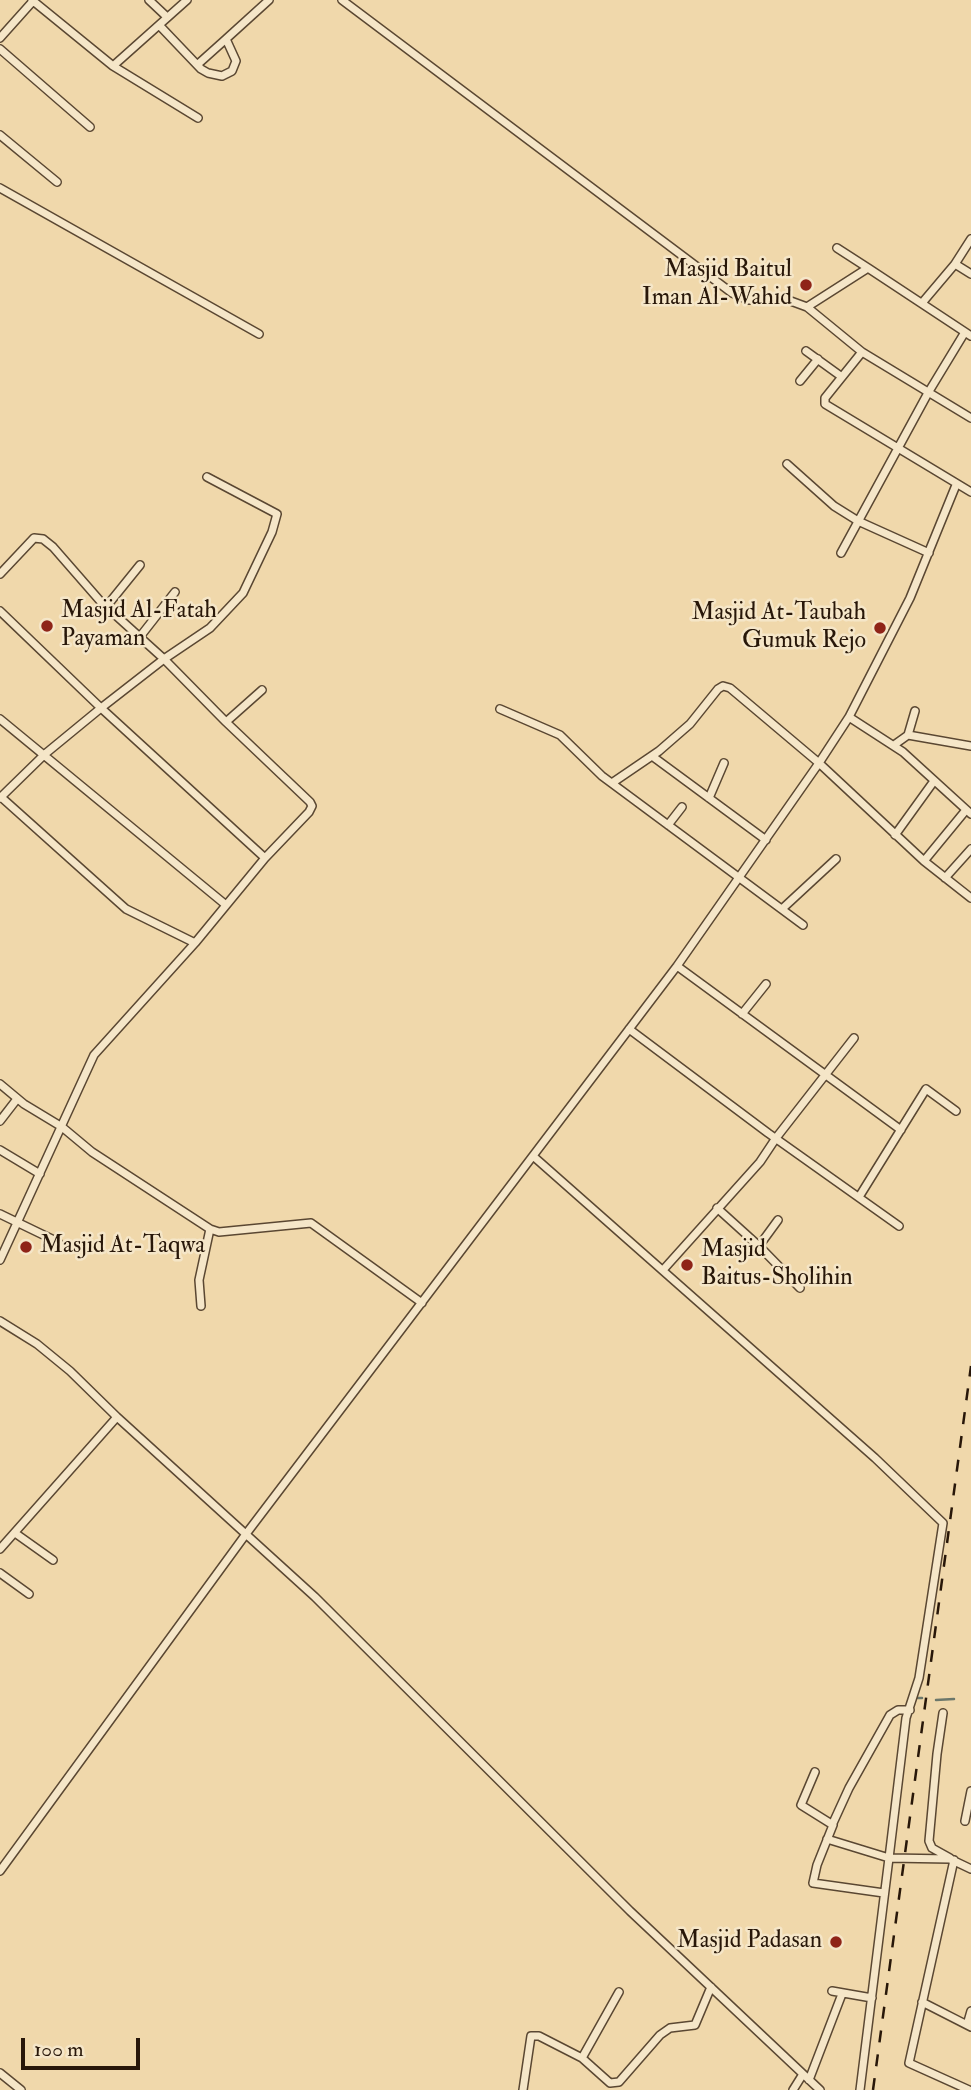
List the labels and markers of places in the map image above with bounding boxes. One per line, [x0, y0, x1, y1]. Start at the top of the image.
place label: Masjid Baitul Iman Al-Wahid [642, 257, 792, 313]
marker: Masjid Baitul Iman Al-Wahid [798, 277, 814, 293]
place label: Masjid Al-Fatah Payaman [61, 598, 217, 654]
place label: Masjid At-Taubah Gumuk Rejo [691, 600, 866, 656]
marker: Masjid Al-Fatah Payaman [39, 618, 55, 634]
marker: Masjid At-Taubah Gumuk Rejo [872, 620, 888, 636]
place label: Masjid At-Taqwa [40, 1233, 205, 1261]
place label: Masjid Baitus-Sholihin [701, 1237, 853, 1293]
marker: Masjid At-Taqwa [18, 1239, 34, 1255]
marker: Masjid Baitus-Sholihin [679, 1257, 695, 1273]
place label: Masjid Padasan [677, 1928, 822, 1956]
marker: Masjid Padasan [828, 1934, 844, 1950]

